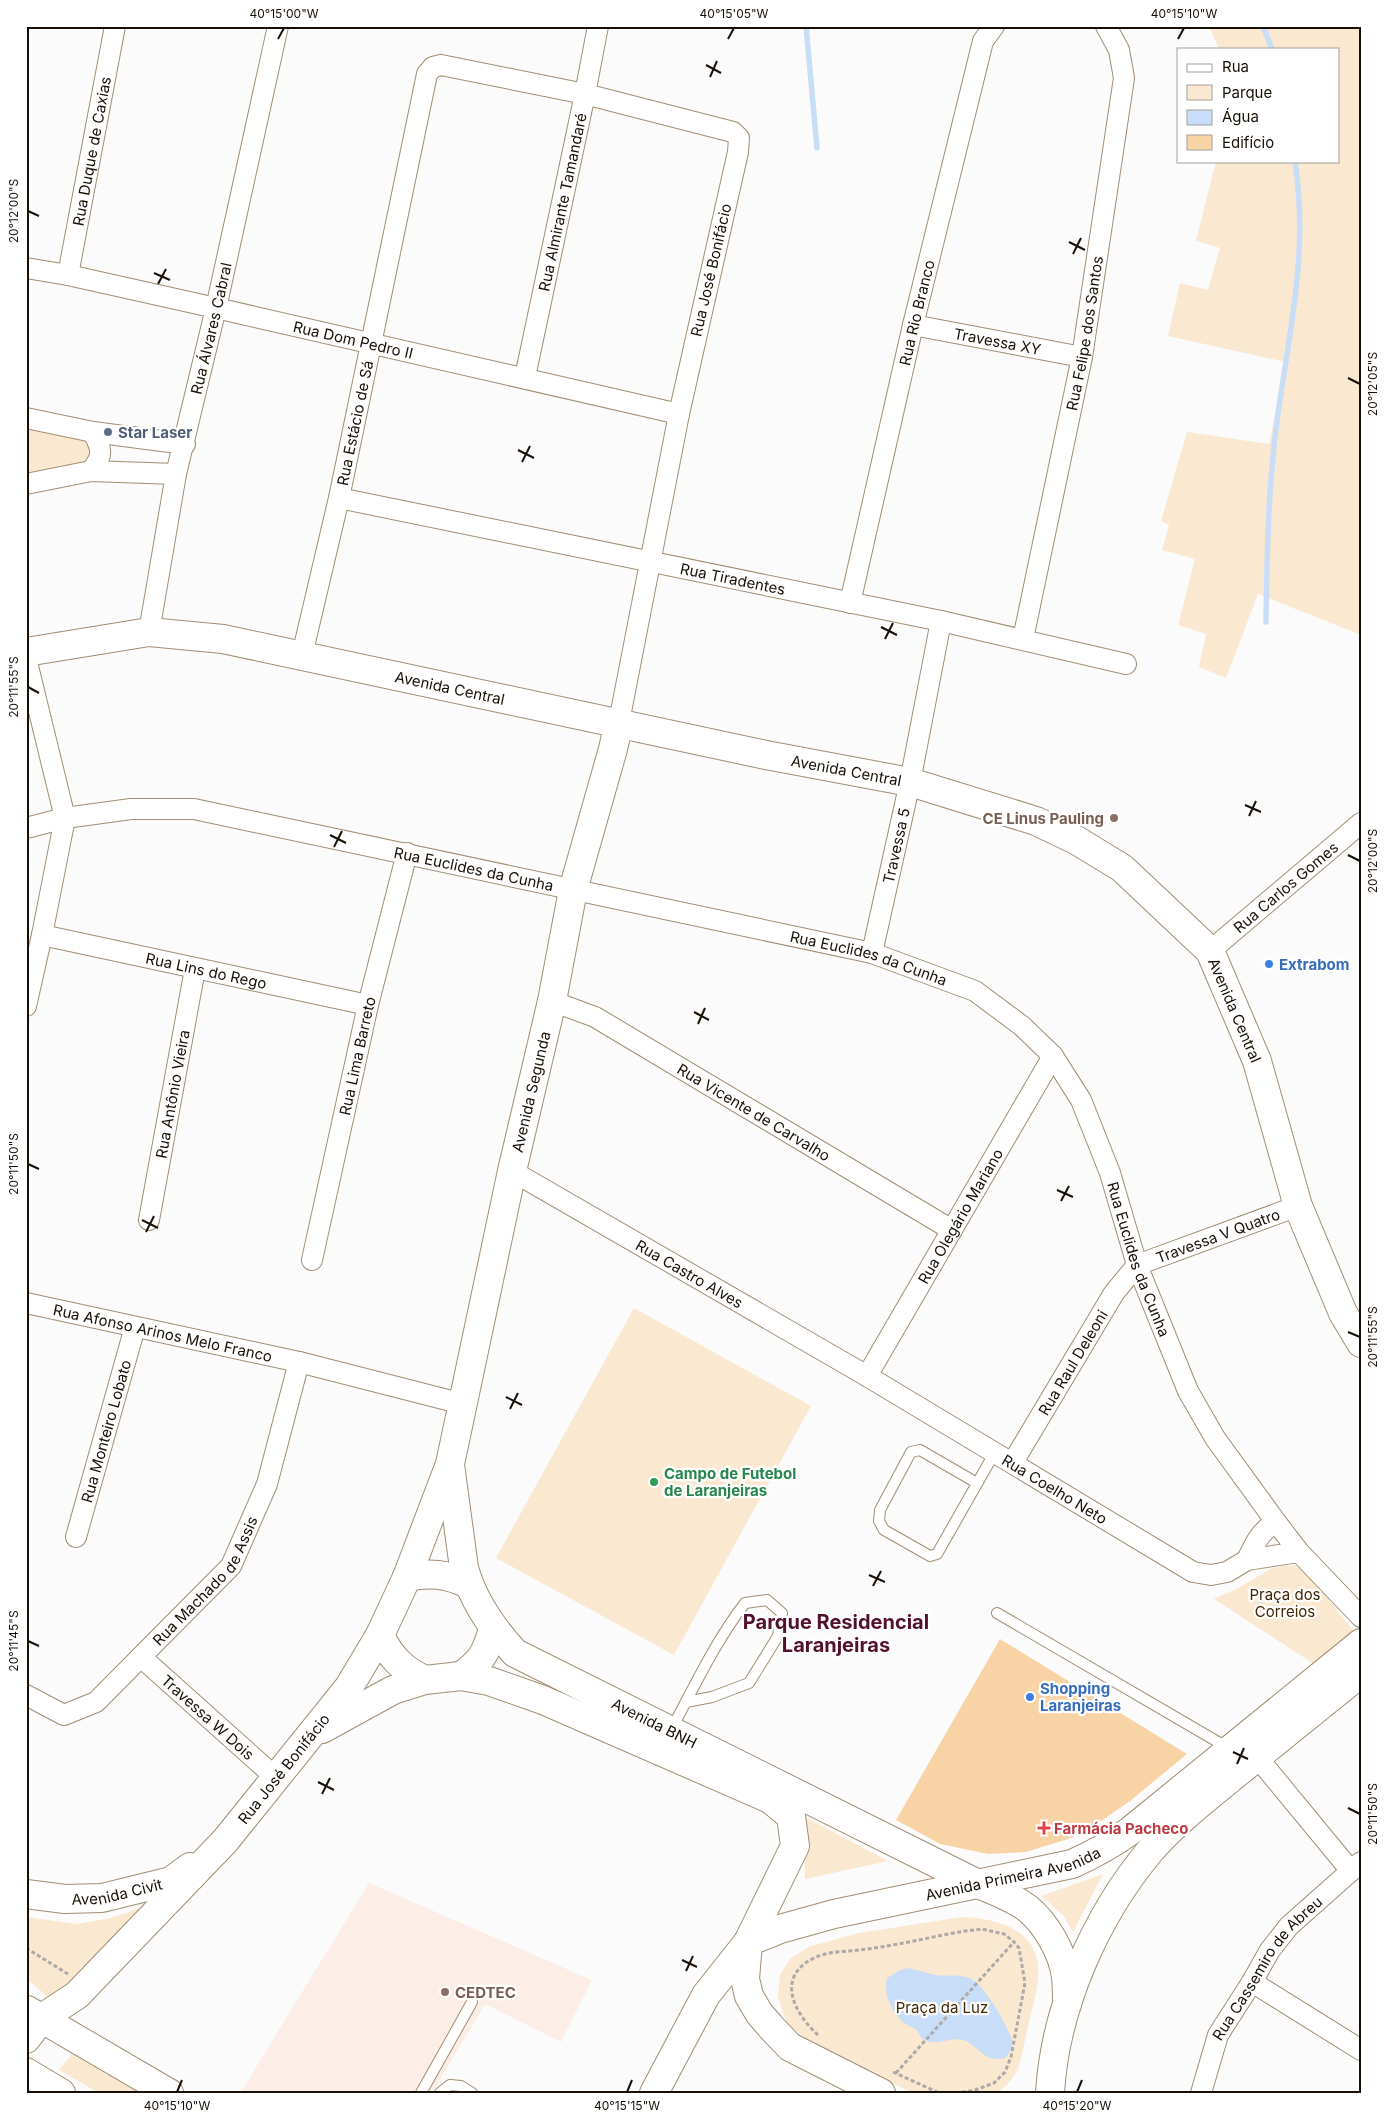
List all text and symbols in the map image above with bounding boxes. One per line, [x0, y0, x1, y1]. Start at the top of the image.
text: 40°15'00"W [249, 6, 319, 21]
text: 40°15'05"W [700, 6, 769, 21]
text: 40°15'10"W [1151, 6, 1217, 21]
legend [1177, 48, 1340, 162]
text: Rua [1222, 57, 1249, 76]
street label: Rua Duque de Caxias [68, 75, 115, 227]
text: Parque [1222, 83, 1272, 102]
text: Água [1222, 107, 1259, 126]
street label: Rua Almirante Tamandaré [534, 111, 590, 293]
text: Edifício [1222, 133, 1274, 152]
text: 20°12'00"S [6, 178, 21, 243]
street label: Rua José Bonifácio [686, 202, 736, 338]
street label: Rua Felipe dos Santos [1062, 254, 1107, 412]
street label: Rua Rio Branco [895, 258, 938, 367]
street label: Rua Álvares Cabral [186, 261, 235, 396]
street label: Rua Dom Pedro II [291, 316, 415, 362]
street label: Travessa XY [952, 323, 1043, 359]
text: 20°12'05"S [1365, 352, 1380, 416]
street label: Rua Estácio de Sá [332, 359, 377, 487]
place label: Star Laser [118, 423, 192, 442]
marker: Star Laser [102, 426, 114, 438]
street label: Rua Tiradentes [679, 558, 787, 598]
text: 20°11'55"S [6, 656, 21, 718]
street label: Avenida Central [393, 667, 507, 708]
street label: Avenida Central [790, 750, 903, 790]
street label: Travessa 5 [878, 806, 914, 885]
place label: CE Linus Pauling [983, 809, 1104, 828]
marker: CE Linus Pauling [1108, 812, 1120, 824]
text: 20°12'00"S [1365, 828, 1380, 893]
street label: Rua Carlos Gomes [1229, 837, 1342, 937]
street label: Rua Euclides da Cunha [392, 842, 556, 895]
street label: Rua Euclides da Cunha [788, 926, 950, 989]
street label: Rua Lins do Rego [144, 948, 268, 992]
street label: Avenida Central [1205, 955, 1266, 1065]
place label: Extrabom [1279, 955, 1349, 974]
marker: Extrabom [1263, 958, 1275, 970]
street label: Rua Lima Barreto [335, 994, 379, 1117]
street label: Rua Antônio Vieira [151, 1028, 193, 1160]
street label: Avenida Segunda [507, 1029, 554, 1154]
street label: Rua Vicente de Carvalho [674, 1059, 834, 1165]
text: 20°11'50"S [6, 1133, 21, 1195]
street label: Rua Olegário Mariano [913, 1145, 1007, 1287]
street label: Rua Euclides da Cunha [1104, 1179, 1174, 1339]
street label: Travessa V Quatro [1153, 1204, 1282, 1267]
street label: Rua Castro Alves [632, 1235, 747, 1312]
street label: Rua Afonso Arinos Melo Franco [51, 1300, 274, 1365]
street label: Rua Raul Deleoni [1034, 1306, 1111, 1419]
text: 20°11'55"S [1365, 1306, 1380, 1368]
street label: Rua Monteiro Lobato [77, 1358, 135, 1505]
street label: Rua Coelho Neto [999, 1450, 1111, 1528]
place label: Campo de Futebol de Laranjeiras [664, 1464, 796, 1500]
marker: Campo de Futebol de Laranjeiras [648, 1476, 660, 1488]
street label: Rua Machado de Assis [148, 1513, 261, 1649]
park label: Praça dos Correios [1249, 1585, 1321, 1621]
text: 20°11'45"S [6, 1610, 21, 1672]
district label: Parque Residencial Laranjeiras [743, 1610, 929, 1657]
street label: Travessa W Dois [158, 1670, 259, 1764]
place label: Shopping Laranjeiras [1040, 1679, 1121, 1715]
marker: Shopping Laranjeiras [1024, 1691, 1036, 1703]
street label: Avenida BNH [609, 1693, 700, 1752]
street label: Rua José Bonifácio [233, 1710, 333, 1827]
text: 20°11'50"S [1365, 1783, 1380, 1845]
place label: Farmácia Pacheco [1054, 1819, 1188, 1838]
marker: Farmácia Pacheco [1038, 1822, 1050, 1834]
street label: Avenida Primeira Avenida [923, 1842, 1104, 1904]
street label: Avenida Civit [71, 1874, 164, 1908]
street label: Rua Cassemiro de Abreu [1208, 1892, 1326, 2044]
place label: CEDTEC [455, 1983, 516, 2002]
marker: CEDTEC [439, 1986, 451, 1998]
park label: Praça da Luz [896, 1998, 988, 2017]
text: 40°15'10"W [144, 2098, 210, 2113]
text: 40°15'15"W [594, 2098, 660, 2113]
text: 40°15'20"W [1043, 2098, 1112, 2113]

